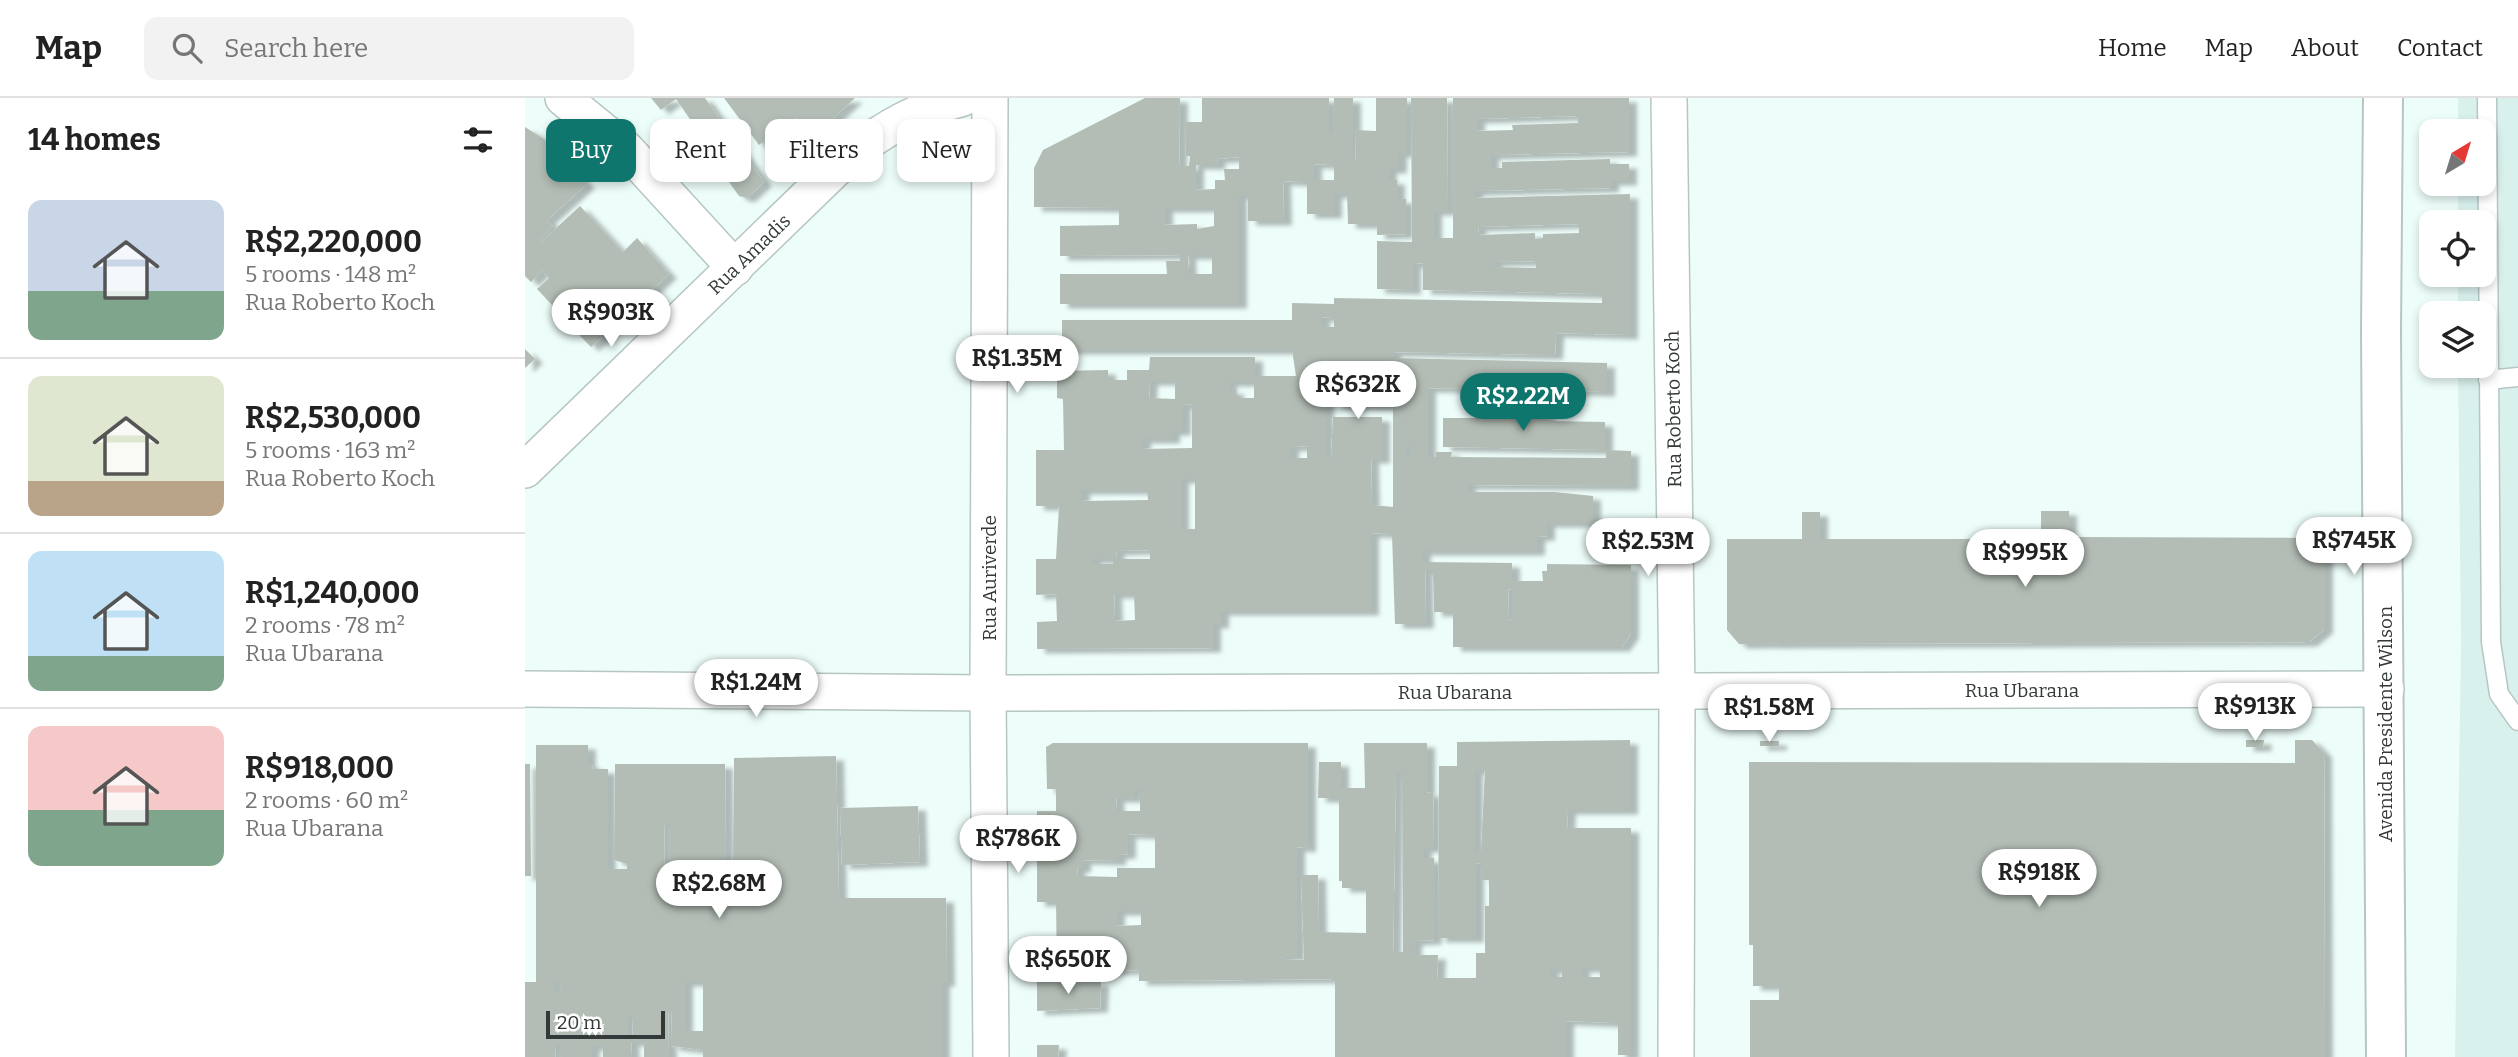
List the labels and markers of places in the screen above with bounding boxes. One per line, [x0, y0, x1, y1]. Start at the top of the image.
pin: R$903K [554, 289, 668, 349]
pin: R$1.35M [952, 336, 1082, 395]
pin: R$632K [1301, 362, 1415, 421]
pin: R$2.22M [1458, 374, 1588, 433]
pin: R$2.53M [1583, 518, 1713, 578]
pin: R$745K [2297, 518, 2411, 577]
pin: R$995K [1968, 530, 2082, 589]
pin: R$1.24M [691, 660, 821, 719]
pin: R$1.58M [1704, 684, 1834, 744]
pin: R$913K [2198, 684, 2312, 743]
pin: R$786K [961, 816, 1075, 875]
pin: R$918K [1982, 850, 2096, 909]
pin: R$2.68M [654, 860, 784, 920]
pin: R$650K [1011, 936, 1125, 996]

